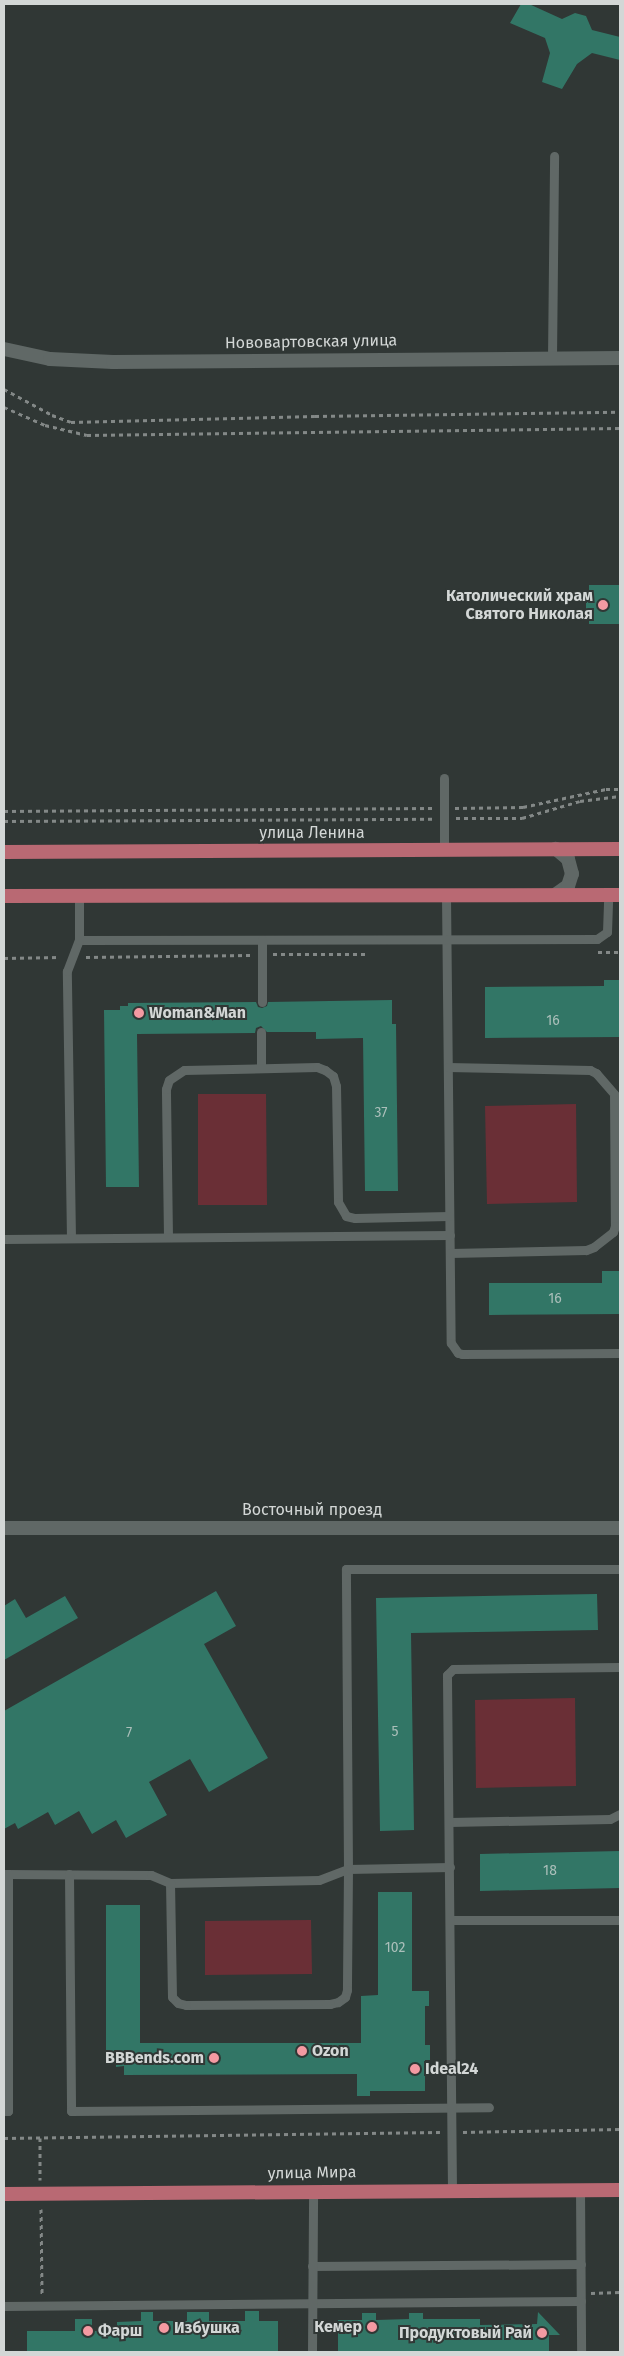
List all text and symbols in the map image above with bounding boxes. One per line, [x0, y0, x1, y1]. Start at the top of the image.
street label: Нововартовская улица [225, 331, 397, 353]
place label: Католический храм Святого Николая [446, 586, 593, 624]
marker: Католический храм Святого Николая [597, 599, 609, 611]
street label: улица Ленина [259, 823, 365, 843]
place label: Woman&Man [149, 1003, 246, 1023]
marker: Woman&Man [133, 1007, 145, 1019]
house number: 16 [546, 1013, 560, 1029]
house number: 37 [374, 1105, 388, 1121]
house number: 16 [548, 1291, 562, 1307]
street label: Восточный проезд [242, 1500, 382, 1520]
house number: 5 [391, 1724, 399, 1740]
house number: 7 [126, 1725, 132, 1741]
house number: 18 [543, 1863, 557, 1879]
house number: 102 [385, 1940, 405, 1956]
place label: Ozon [312, 2041, 349, 2061]
marker: Ozon [296, 2045, 308, 2057]
place label: BBBends.com [105, 2048, 204, 2068]
marker: BBBends.com [208, 2052, 220, 2064]
place label: Ideal24 [425, 2059, 478, 2079]
marker: Ideal24 [409, 2063, 421, 2075]
street label: улица Мира [267, 2163, 357, 2183]
place label: Кемер [314, 2317, 362, 2337]
place label: Избушка [174, 2318, 240, 2338]
place label: Фарш [98, 2321, 142, 2341]
marker: Кемер [366, 2321, 378, 2333]
marker: Избушка [158, 2322, 170, 2334]
place label: Продуктовый Рай [399, 2323, 532, 2343]
marker: Фарш [82, 2325, 94, 2337]
marker: Продуктовый Рай [536, 2327, 548, 2339]

